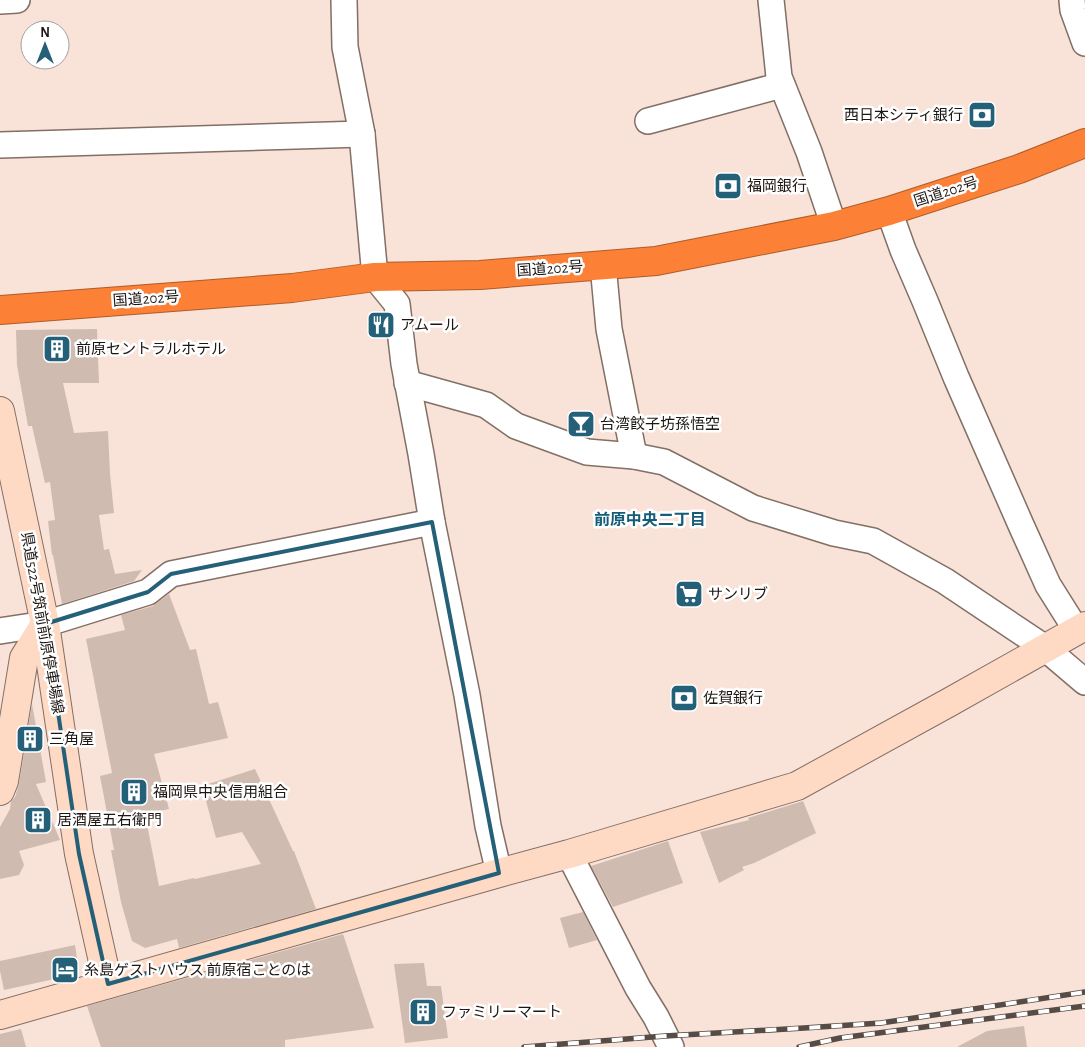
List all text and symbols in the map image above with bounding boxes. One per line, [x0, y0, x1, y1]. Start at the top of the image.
north arrow [20, 20, 70, 70]
text: N [40, 26, 50, 40]
bank icon: 西日本シティ銀行 [967, 100, 997, 130]
place label: 西日本シティ銀行 [844, 107, 963, 123]
bank icon: 福岡銀行 [713, 171, 743, 201]
street label: 国道202号 [912, 174, 980, 209]
place label: 福岡銀行 [747, 178, 807, 194]
street label: 国道202号 [516, 258, 584, 279]
street label: 国道202号 [112, 288, 180, 309]
restaurant icon: アムール [366, 310, 396, 340]
place label: アムール [400, 318, 459, 333]
building icon: 前原セントラルホテル [42, 334, 72, 364]
place label: 前原セントラルホテル [76, 341, 226, 357]
bar icon: 台湾餃子坊孫悟空 [566, 409, 596, 439]
place label: 台湾餃子坊孫悟空 [600, 416, 720, 432]
district label: 前原中央二丁目 [594, 511, 706, 528]
street label: 県道522号筑前前原停車場線 [19, 530, 66, 715]
supermarket icon: サンリブ [674, 579, 704, 609]
place label: サンリブ [708, 586, 768, 602]
bank icon: 佐賀銀行 [669, 683, 699, 713]
place label: 佐賀銀行 [703, 690, 763, 706]
building icon: 三角屋 [15, 724, 45, 754]
place label: 三角屋 [49, 731, 94, 747]
building icon: 福岡県中央信用組合 [119, 777, 149, 807]
place label: 福岡県中央信用組合 [153, 784, 288, 800]
building icon: 居酒屋五右衛門 [23, 805, 53, 835]
place label: 居酒屋五右衛門 [57, 812, 162, 828]
hotel icon: 糸島ゲストハウス 前原宿ことのは [50, 955, 80, 985]
place label: 糸島ゲストハウス 前原宿ことのは [84, 962, 311, 978]
building icon: ファミリーマート [408, 997, 438, 1027]
place label: ファミリーマート [442, 1005, 562, 1020]

